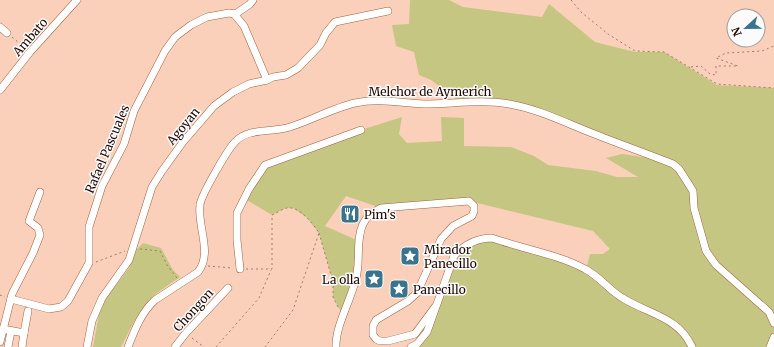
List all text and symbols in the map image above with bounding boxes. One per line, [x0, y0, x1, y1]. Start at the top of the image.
north arrow [726, 8, 766, 48]
street label: Ambato [9, 15, 51, 60]
text: N [728, 25, 745, 38]
street label: Melchor de Aymerich [368, 84, 492, 99]
street label: Rafael Pascuales [82, 102, 132, 196]
street label: Agoyan [163, 104, 203, 148]
restaurant icon: Pim's [339, 203, 361, 225]
place label: Pim's [364, 207, 396, 222]
place label: Mirador Panecillo [424, 242, 477, 271]
place icon: Mirador Panecillo [399, 245, 421, 267]
place icon: La olla [363, 268, 385, 290]
place label: La olla [322, 272, 361, 287]
place icon: Panecillo [388, 278, 410, 300]
place label: Panecillo [413, 282, 466, 297]
street label: Chongon [170, 285, 216, 335]

